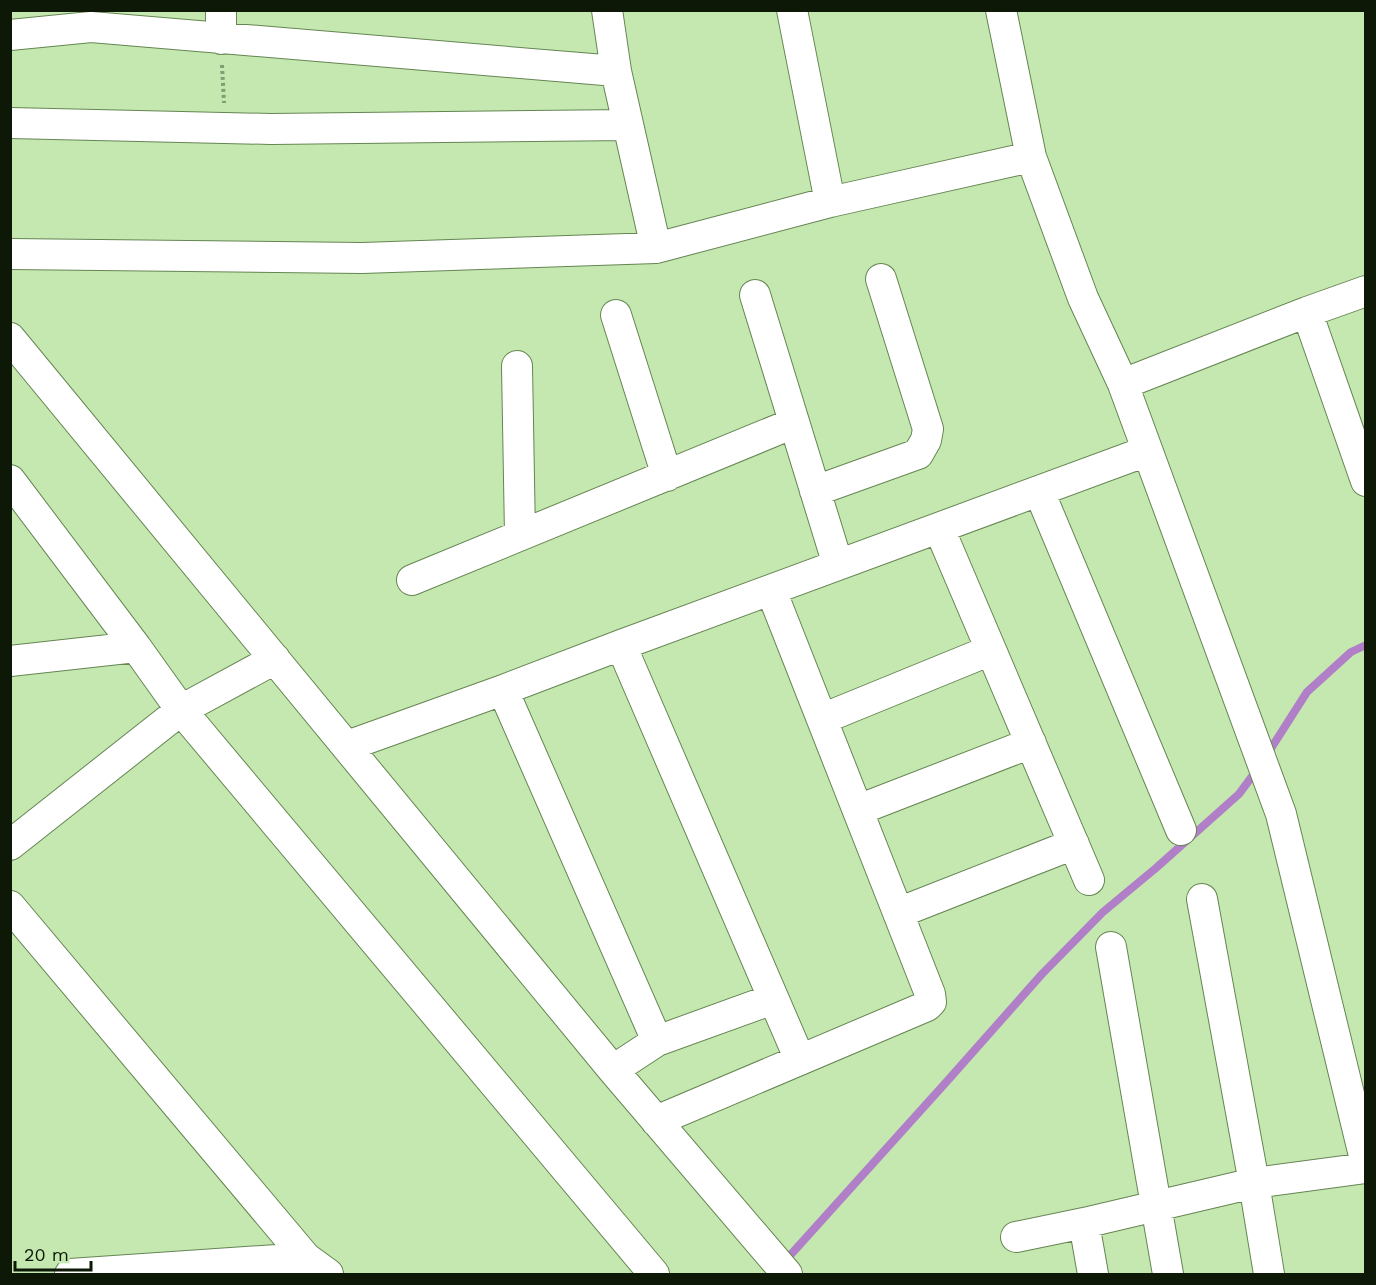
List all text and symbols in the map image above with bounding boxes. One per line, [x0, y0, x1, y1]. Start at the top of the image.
scale bar [15, 1234, 92, 1272]
text: 20 m [24, 1244, 69, 1265]

